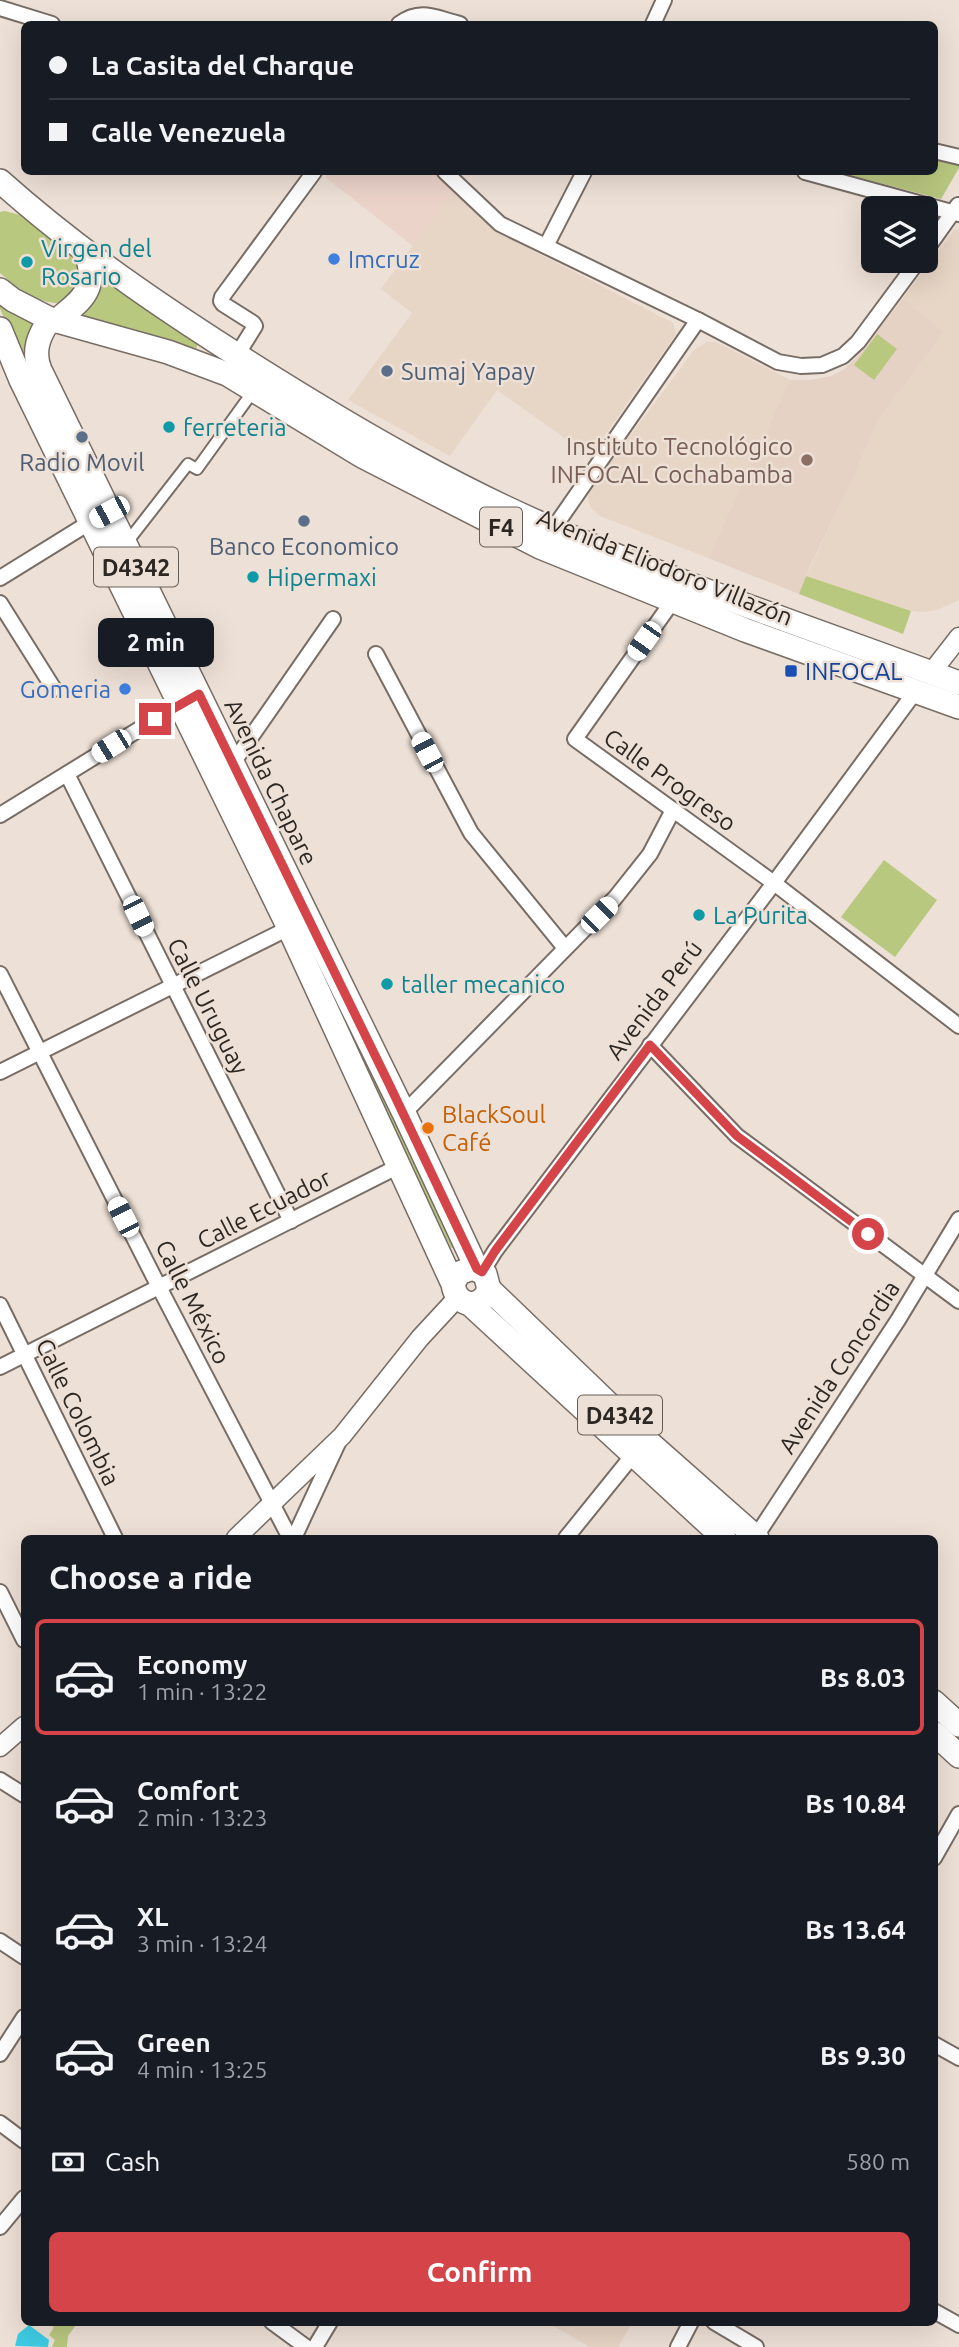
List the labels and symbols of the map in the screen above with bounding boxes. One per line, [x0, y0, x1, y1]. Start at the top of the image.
place label: Virgen del Rosario [41, 235, 152, 290]
place label: Imcruz [348, 246, 420, 273]
marker: Imcruz [326, 251, 342, 267]
marker: Virgen del Rosario [19, 254, 35, 270]
place label: Sumaj Yapay [401, 358, 535, 385]
marker: Sumaj Yapay [379, 363, 395, 379]
place label: ferreteria [183, 414, 287, 441]
marker: ferreteria [161, 419, 177, 435]
marker: Radio Movil [74, 429, 90, 445]
place label: Instituto Tecnológico INFOCAL Cochabamba [551, 433, 793, 488]
place label: Radio Movil [19, 449, 145, 476]
marker: Instituto Tecnológico INFOCAL Cochabamba [799, 452, 815, 468]
car [86, 493, 133, 531]
street label: Avenida Eliodoro Villazón [533, 503, 797, 631]
road number: F4 [480, 508, 522, 547]
marker: Banco Economico [296, 513, 312, 529]
place label: Banco Economico [209, 533, 399, 560]
road number: D4342 [94, 548, 178, 586]
place label: Hipermaxi [267, 564, 377, 591]
marker: Hipermaxi [245, 569, 261, 585]
callout: 2 min [97, 618, 213, 666]
car [624, 618, 665, 664]
place label: INFOCAL [805, 658, 903, 685]
marker: INFOCAL [783, 663, 799, 679]
place label: Gomeria [20, 676, 111, 703]
marker: Gomeria [117, 681, 133, 697]
street label: Avenida Chapare [219, 695, 323, 869]
route end [139, 703, 171, 735]
street label: Calle Progreso [599, 723, 741, 837]
car [88, 726, 135, 766]
car [408, 729, 447, 775]
car [120, 893, 157, 939]
car [577, 893, 622, 937]
place label: La Purita [713, 902, 808, 929]
marker: La Purita [691, 907, 707, 923]
street label: Calle Uruguay [162, 934, 254, 1079]
street label: Avenida Perú [601, 935, 707, 1065]
place label: taller mecanico [401, 971, 565, 998]
marker: taller mecanico [379, 976, 395, 992]
place label: BlackSoul Café [442, 1101, 546, 1156]
marker: BlackSoul Café [420, 1120, 436, 1136]
street label: Calle Ecuador [193, 1164, 335, 1254]
car [105, 1194, 142, 1240]
route start [852, 1218, 884, 1250]
street label: Calle México [150, 1235, 236, 1369]
street label: Avenida Concordia [773, 1276, 905, 1458]
street label: Calle Colombia [31, 1334, 125, 1490]
road number: D4342 [578, 1396, 662, 1434]

